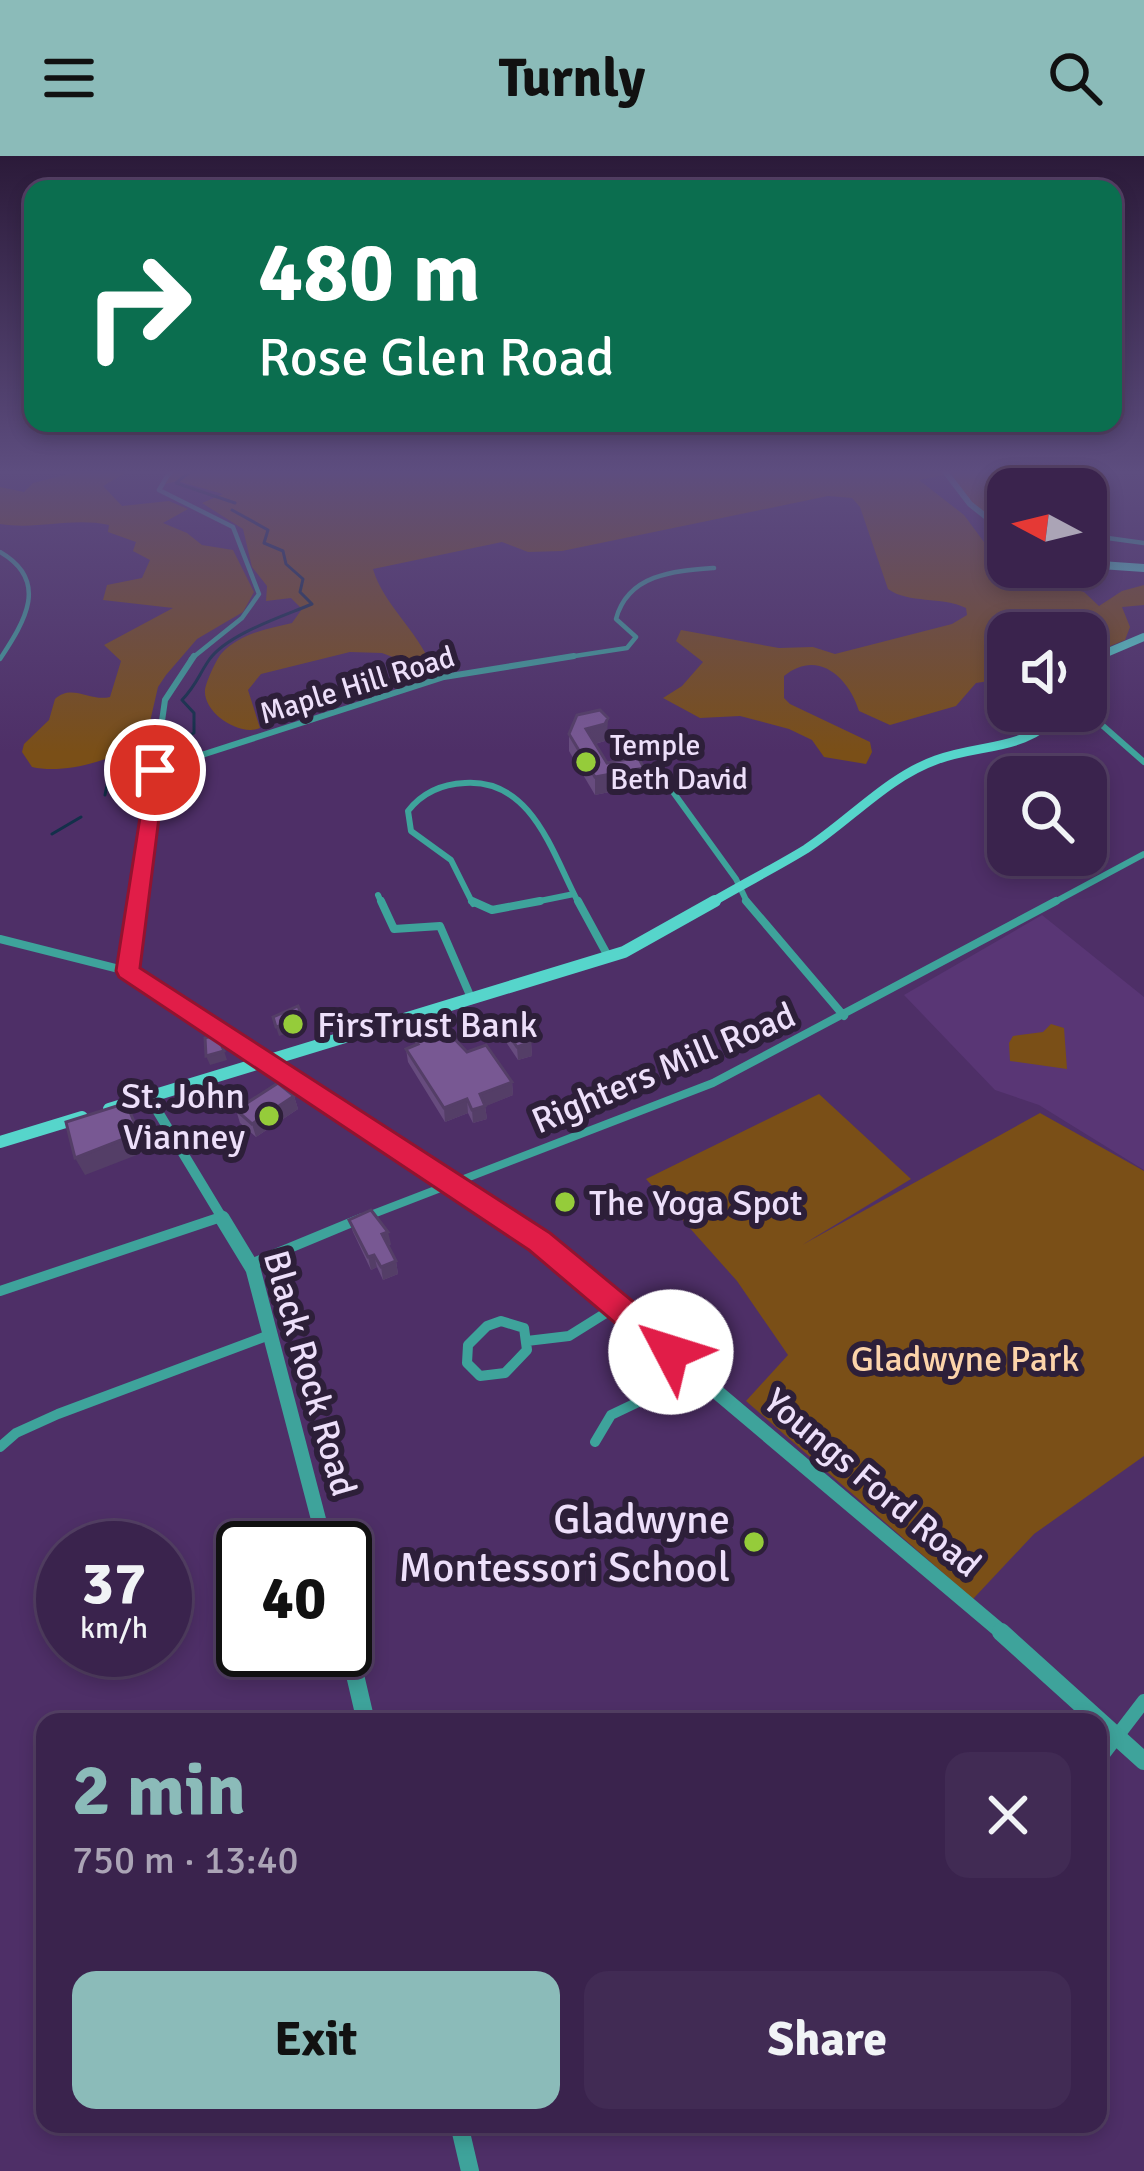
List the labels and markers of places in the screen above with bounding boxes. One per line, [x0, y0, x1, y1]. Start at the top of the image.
pin [104, 719, 206, 821]
place label: Temple Beth David [610, 727, 748, 798]
marker: Temple Beth David [573, 749, 599, 775]
place label: FirsTrust Bank [317, 1003, 537, 1048]
marker: FirsTrust Bank [280, 1011, 306, 1037]
place label: St. John Vianney [121, 1074, 245, 1160]
marker: St. John Vianney [256, 1103, 282, 1129]
place label: The Yoga Spot [589, 1181, 802, 1226]
marker: The Yoga Spot [552, 1189, 578, 1215]
place label: Gladwyne Montessori School [399, 1494, 730, 1593]
marker: Gladwyne Montessori School [741, 1529, 767, 1555]

